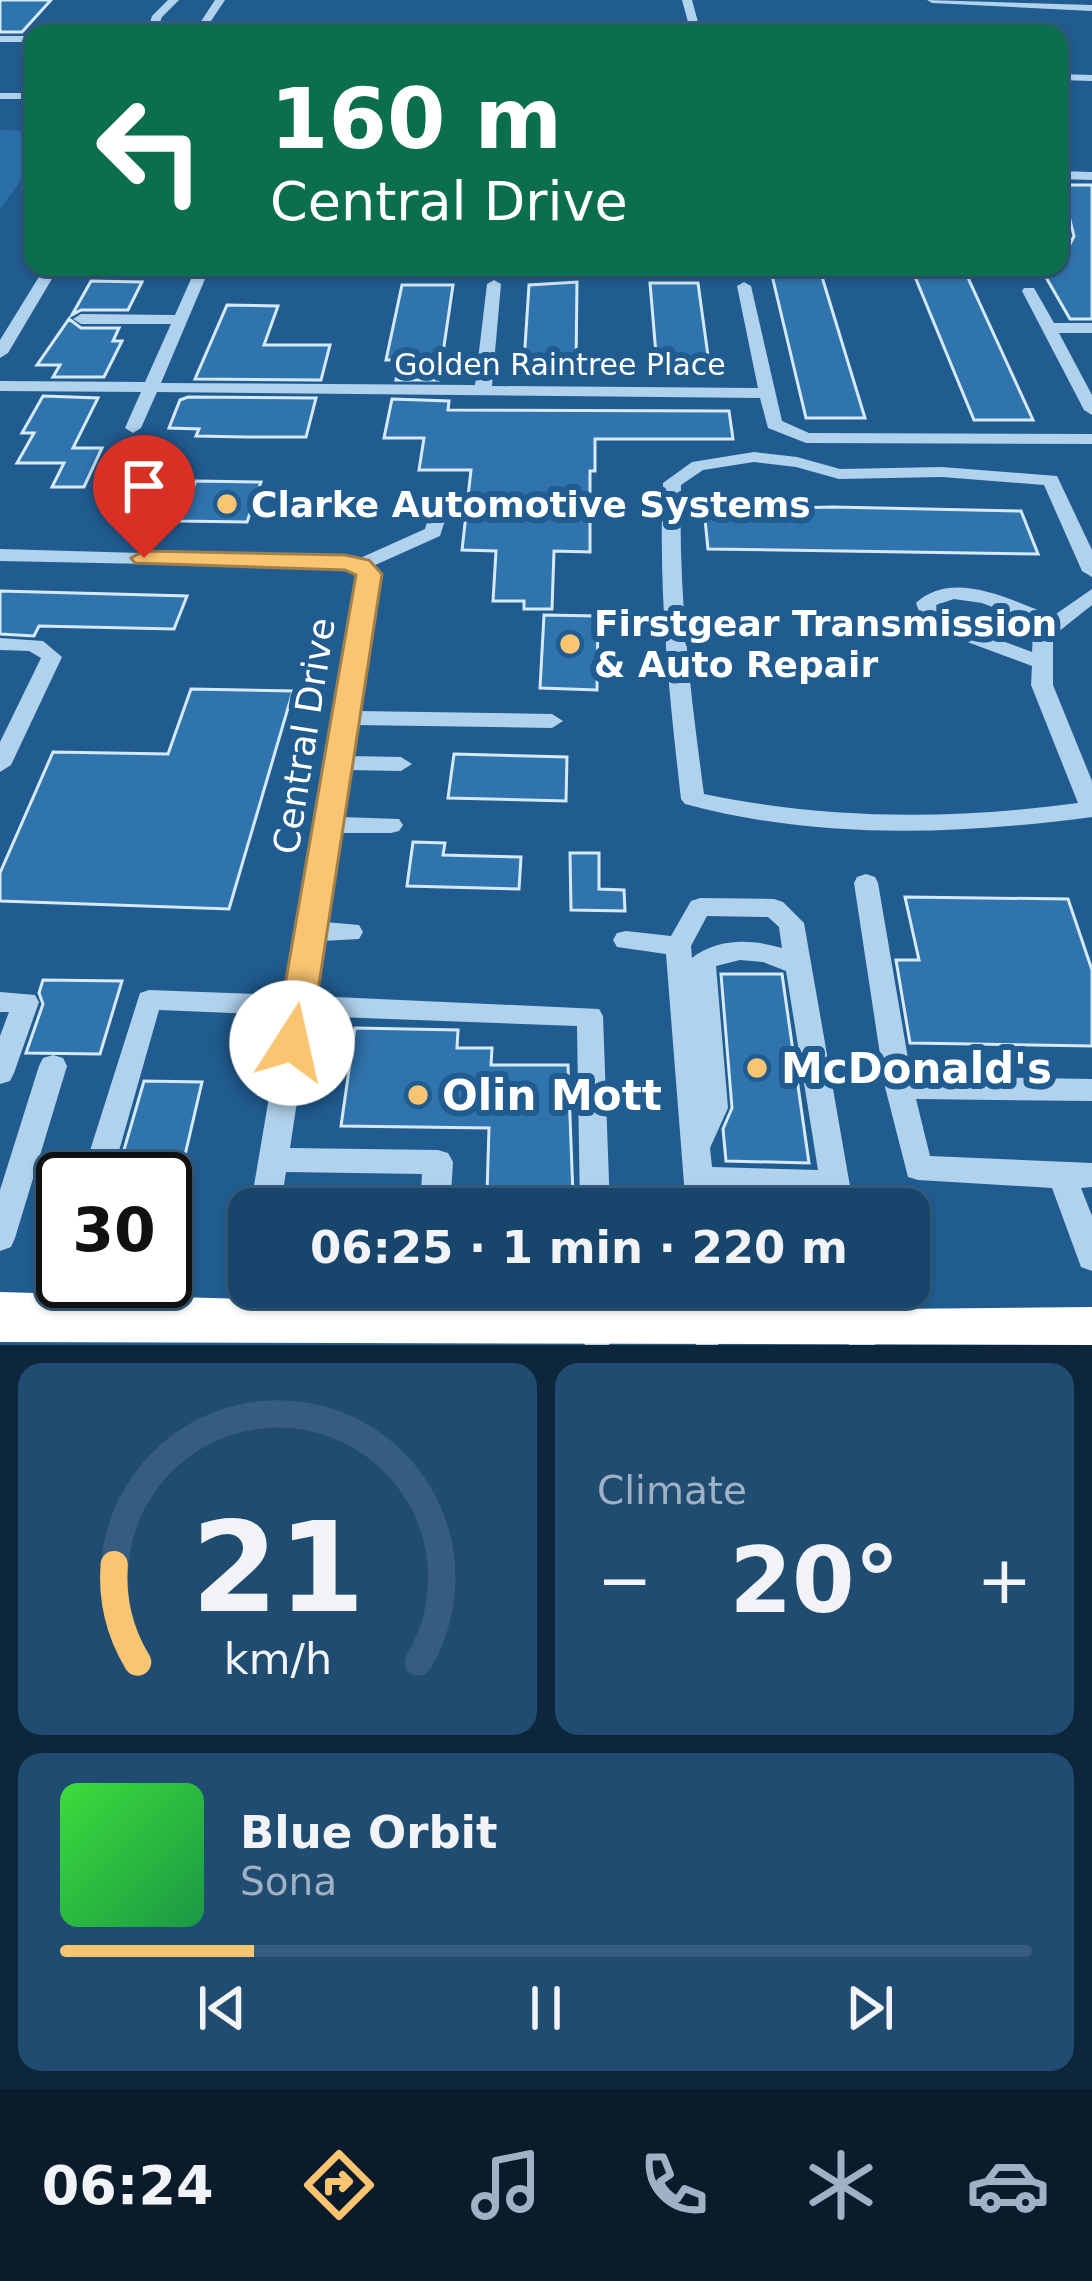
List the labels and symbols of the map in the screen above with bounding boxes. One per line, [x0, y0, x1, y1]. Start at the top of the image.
street label: Golden Raintree Place [394, 347, 726, 382]
pin [93, 435, 195, 558]
place label: Clarke Automotive Systems [251, 484, 811, 525]
marker: Clarke Automotive Systems [214, 491, 240, 517]
place label: Firstgear Transmission & Auto Repair [594, 603, 1057, 685]
street label: Central Drive [265, 615, 343, 857]
marker: Firstgear Transmission & Auto Repair [557, 631, 583, 657]
position arrow [229, 980, 355, 1106]
place label: McDonald's [781, 1044, 1052, 1093]
marker: McDonald's [744, 1055, 770, 1081]
place label: Olin Mott [442, 1071, 662, 1120]
marker: Olin Mott [405, 1082, 431, 1108]
speed limit sign: 30 [36, 1152, 192, 1308]

